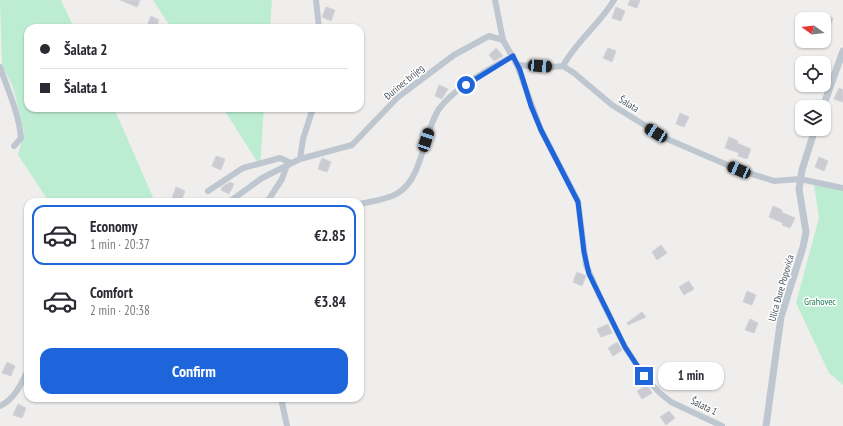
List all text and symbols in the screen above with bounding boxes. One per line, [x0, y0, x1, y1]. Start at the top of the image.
north arrow [795, 12, 831, 48]
map controls [795, 12, 831, 136]
text: Šalata 2 [64, 40, 107, 59]
button: locate [795, 56, 831, 92]
car [528, 59, 552, 73]
street label: Đurinec brijeg [381, 62, 427, 103]
route start [457, 76, 475, 94]
text: Šalata 1 [64, 78, 107, 97]
street label: Šalata [616, 93, 642, 115]
button: layers [795, 100, 831, 136]
car [643, 122, 669, 144]
car [417, 127, 435, 153]
car [726, 160, 752, 180]
icon: car [42, 217, 78, 253]
text: Economy [90, 217, 138, 236]
text: €2.85 [314, 226, 346, 245]
text: 1 min · 20:37 [90, 236, 150, 253]
street label: Ulica Đure Popovića [765, 253, 797, 323]
icon: car [42, 283, 78, 319]
text: Comfort [90, 283, 133, 302]
text: €3.84 [314, 292, 346, 311]
park label: Grahovec [804, 295, 836, 308]
text: 2 min · 20:38 [90, 302, 150, 319]
button: Confirm [40, 348, 348, 394]
callout: 1 min [658, 362, 724, 390]
route end [635, 367, 653, 385]
text: 1 min [678, 367, 704, 384]
street label: Šalata 1 [689, 394, 719, 418]

